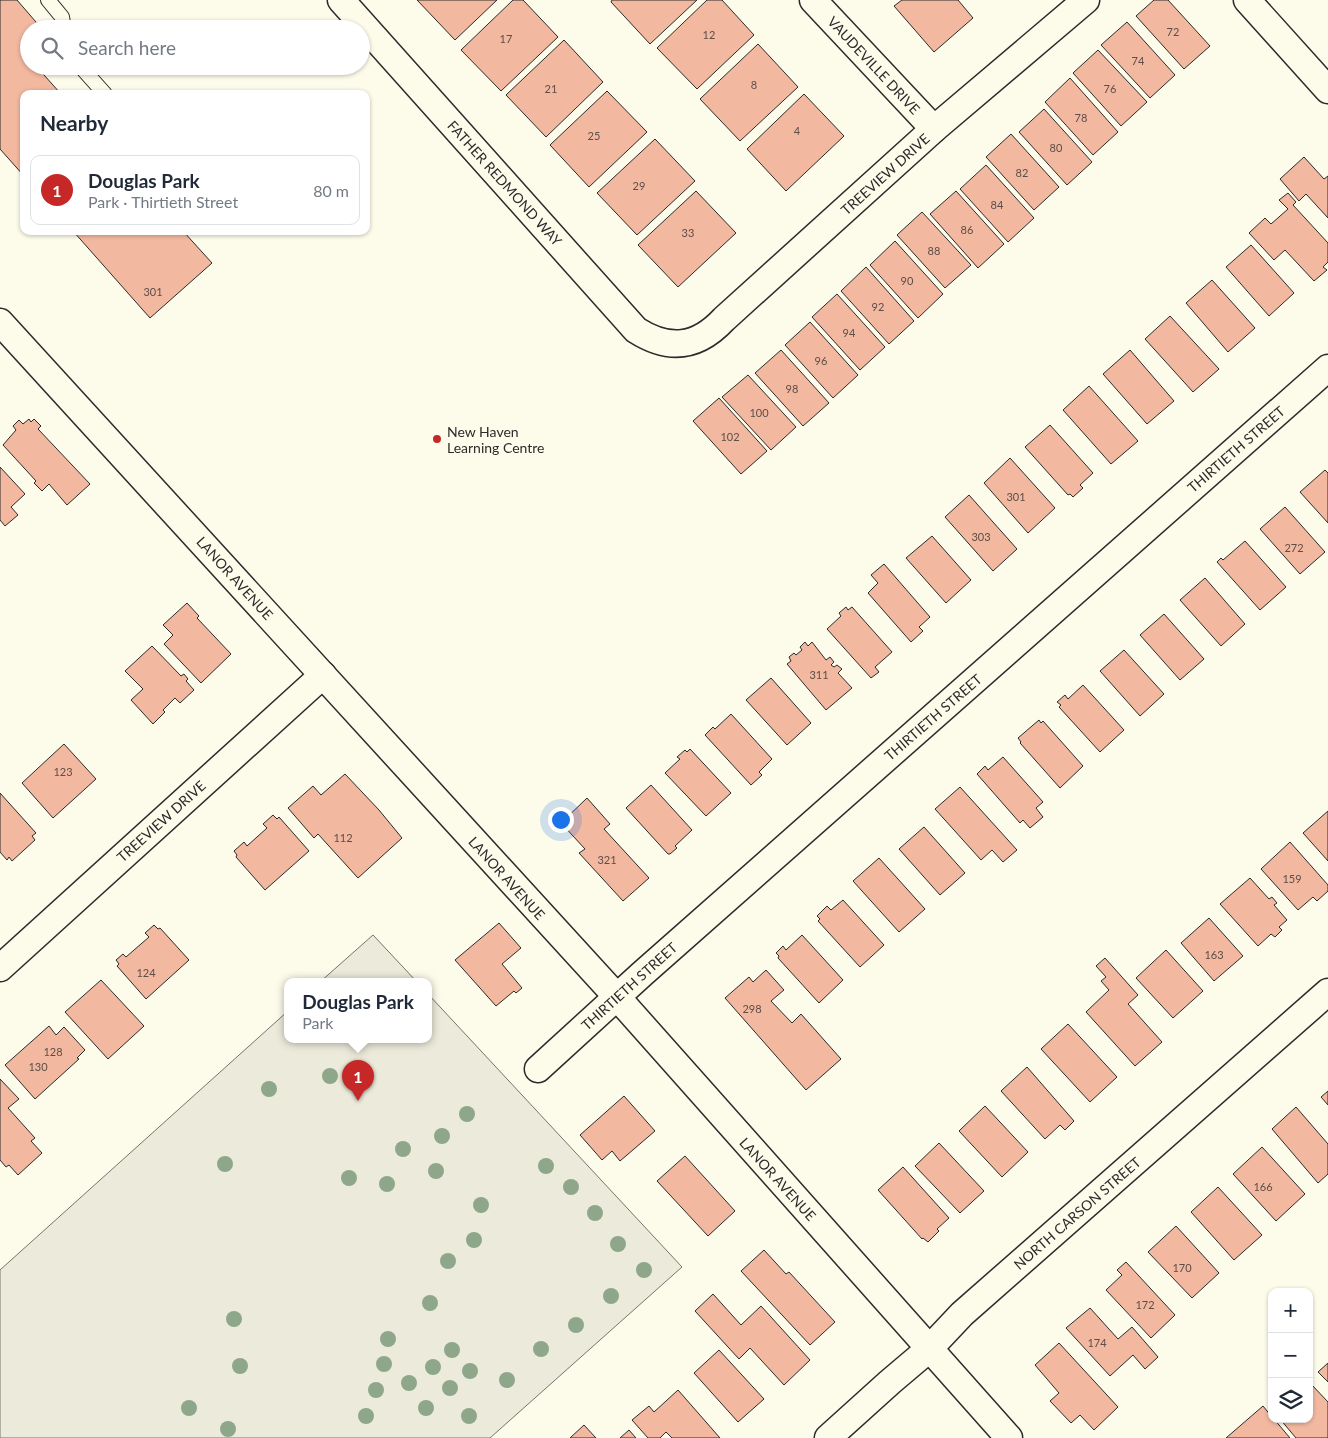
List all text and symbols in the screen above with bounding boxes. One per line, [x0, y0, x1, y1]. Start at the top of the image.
street label: VAUDEVILLE DRIVE [824, 13, 924, 117]
search box [20, 20, 370, 75]
house number: 72 [1167, 25, 1179, 38]
house number: 12 [703, 28, 715, 41]
house number: 17 [500, 32, 512, 45]
icon: search [38, 34, 66, 62]
text: Search here [78, 36, 176, 59]
house number: 74 [1132, 54, 1145, 67]
house number: 8 [751, 78, 757, 91]
house number: 21 [545, 82, 557, 95]
house number: 76 [1104, 82, 1116, 95]
text: Nearby [40, 110, 108, 135]
house number: 78 [1075, 111, 1087, 124]
street label: FATHER REDMOND WAY [444, 117, 566, 249]
house number: 4 [794, 124, 801, 137]
house number: 25 [588, 129, 600, 142]
street label: TREEVIEW DRIVE [837, 130, 933, 218]
house number: 80 [1050, 141, 1063, 154]
house number: 82 [1016, 166, 1028, 179]
text: Douglas Park [88, 169, 200, 192]
house number: 29 [633, 179, 645, 192]
text: 1 [52, 181, 62, 200]
text: 80 m [313, 181, 349, 200]
text: Park · Thirtieth Street [88, 192, 238, 211]
house number: 84 [991, 198, 1004, 211]
house number: 86 [961, 223, 973, 236]
house number: 33 [682, 226, 694, 239]
house number: 88 [928, 244, 940, 257]
house number: 90 [901, 274, 914, 287]
house number: 301 [143, 285, 163, 298]
house number: 92 [872, 300, 884, 313]
house number: 94 [843, 326, 856, 339]
house number: 96 [815, 354, 827, 367]
house number: 98 [786, 382, 798, 395]
street label: THIRTIETH STREET [1184, 402, 1289, 496]
house number: 100 [749, 406, 769, 419]
place label: New Haven Learning Centre [447, 423, 545, 456]
house number: 102 [720, 430, 740, 443]
marker: New Haven Learning Centre [431, 433, 443, 445]
house number: 301 [1006, 490, 1026, 503]
house number: 303 [971, 530, 991, 543]
street label: LANOR AVENUE [193, 533, 277, 623]
house number: 272 [1284, 541, 1304, 554]
house number: 311 [809, 668, 829, 681]
street label: THIRTIETH STREET [881, 670, 986, 764]
house number: 123 [53, 765, 73, 778]
street label: TREEVIEW DRIVE [113, 777, 209, 865]
your location [548, 807, 574, 833]
house number: 112 [333, 831, 353, 844]
street label: LANOR AVENUE [465, 833, 549, 923]
house number: 321 [597, 853, 617, 866]
house number: 159 [1282, 872, 1302, 885]
street label: THIRTIETH STREET [578, 938, 681, 1034]
house number: 163 [1204, 948, 1224, 961]
house number: 124 [136, 966, 156, 979]
popup [284, 978, 432, 1043]
text: Douglas Park [302, 990, 414, 1013]
house number: 298 [742, 1002, 762, 1015]
text: Park [302, 1013, 333, 1032]
house number: 128 [43, 1045, 63, 1058]
house number: 130 [28, 1060, 48, 1073]
pin: 1 [342, 1060, 374, 1101]
street label: LANOR AVENUE [736, 1134, 820, 1224]
street label: NORTH CARSON STREET [1010, 1153, 1144, 1273]
house number: 166 [1253, 1180, 1273, 1193]
house number: 170 [1172, 1261, 1192, 1274]
map controls [1268, 1288, 1313, 1423]
button: + [1268, 1288, 1313, 1333]
house number: 172 [1135, 1298, 1155, 1311]
button: − [1268, 1333, 1313, 1378]
house number: 174 [1087, 1336, 1107, 1349]
button: layers [1268, 1378, 1313, 1423]

